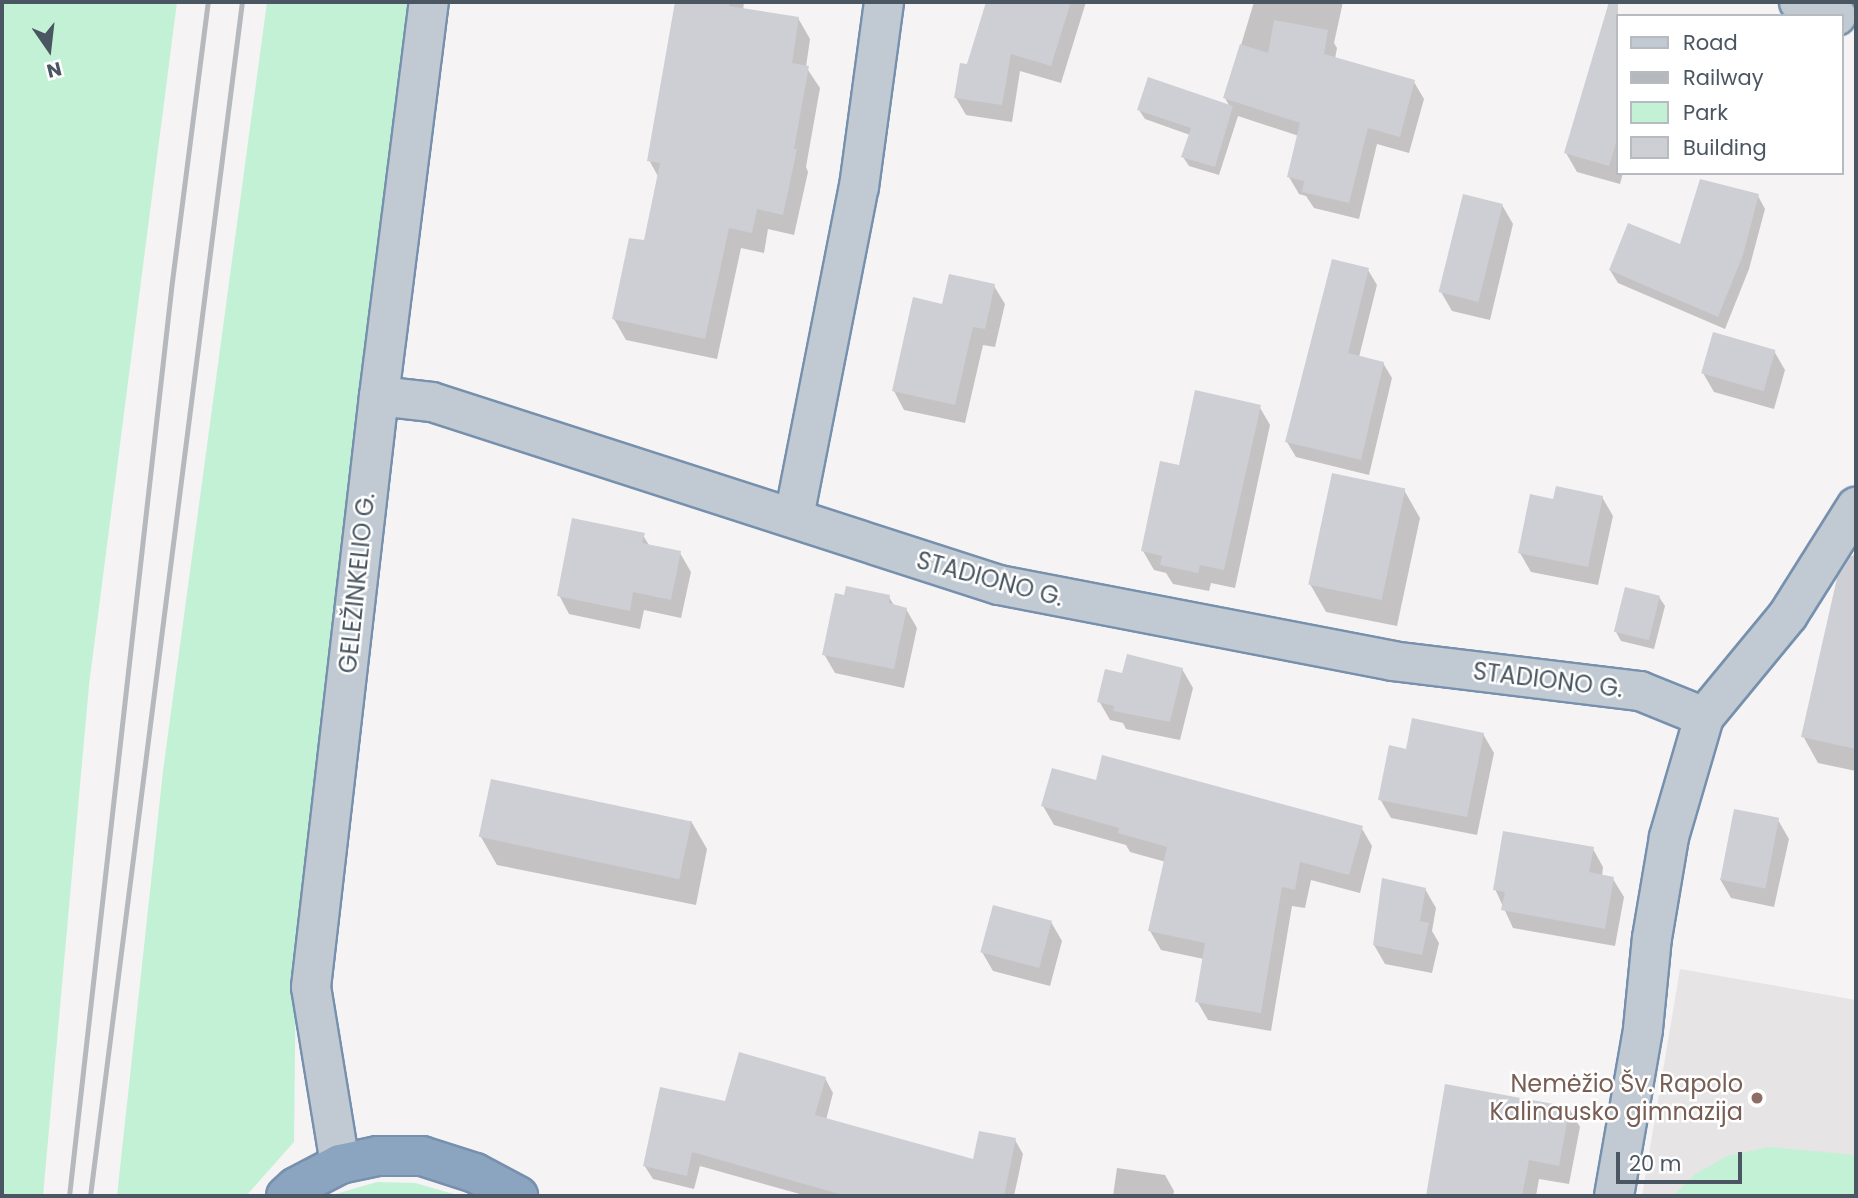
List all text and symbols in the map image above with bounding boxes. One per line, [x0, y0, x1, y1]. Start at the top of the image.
north arrow [14, 14, 84, 84]
legend [1616, 14, 1844, 175]
text: Road [1683, 28, 1738, 57]
text: N [44, 55, 64, 85]
text: Railway [1683, 63, 1764, 92]
text: Park [1683, 98, 1728, 127]
text: Building [1683, 133, 1767, 162]
street label: GELEŽINKELIO G. [333, 491, 381, 675]
street label: STADIONO G. [913, 546, 1067, 612]
street label: STADIONO G. [1471, 657, 1625, 703]
place label: Nemėžio Šv. Rapolo Kalinausko gimnazija [1490, 1070, 1743, 1126]
marker: Nemėžio Šv. Rapolo Kalinausko gimnazija [1749, 1090, 1765, 1106]
scale bar [1620, 1138, 1746, 1182]
text: 20 m [1629, 1149, 1682, 1178]

